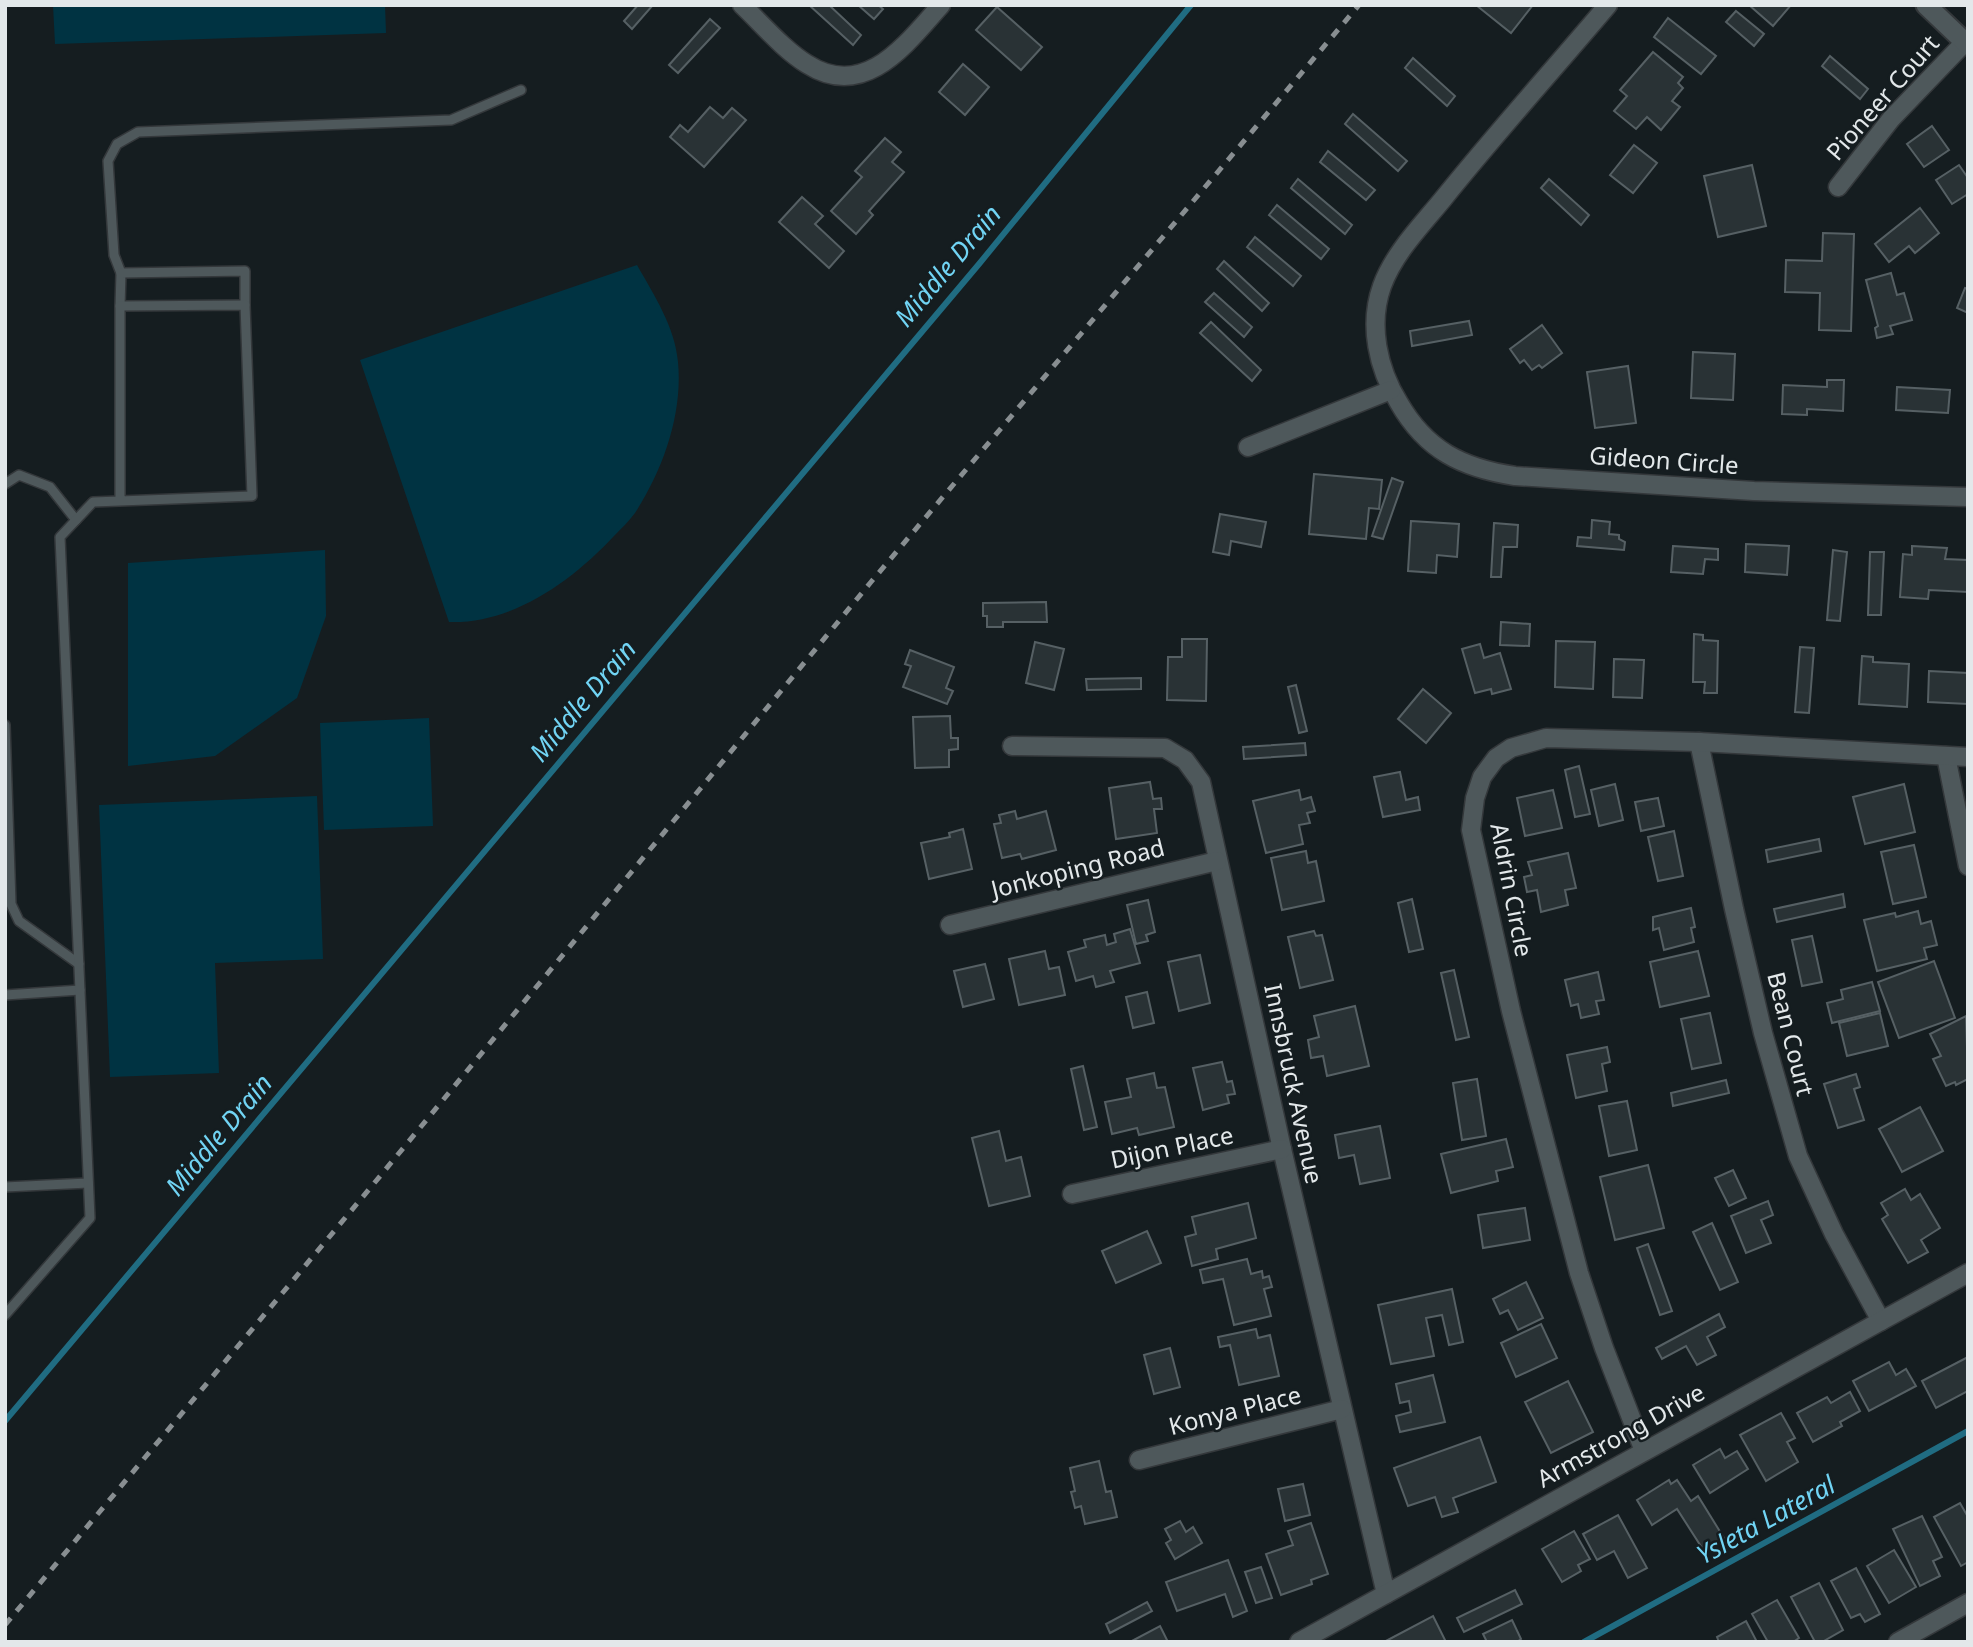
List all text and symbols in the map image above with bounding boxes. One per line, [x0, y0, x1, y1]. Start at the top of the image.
street label: Pioneer Court [1818, 27, 1946, 167]
water label: Middle Drain [886, 197, 1009, 334]
street label: Gideon Circle [1588, 438, 1740, 481]
water label: Middle Drain [521, 632, 644, 769]
street label: Aldrin Circle [1483, 820, 1542, 959]
street label: Jonkoping Road [985, 830, 1168, 906]
street label: Bean Court [1760, 968, 1823, 1099]
street label: Innsbruck Avenue [1257, 981, 1332, 1187]
water label: Middle Drain [157, 1066, 280, 1203]
street label: Dijon Place [1107, 1117, 1236, 1176]
street label: Armstrong Drive [1531, 1375, 1710, 1494]
street label: Konya Place [1165, 1377, 1304, 1442]
water label: Ysleta Lateral [1690, 1466, 1842, 1572]

